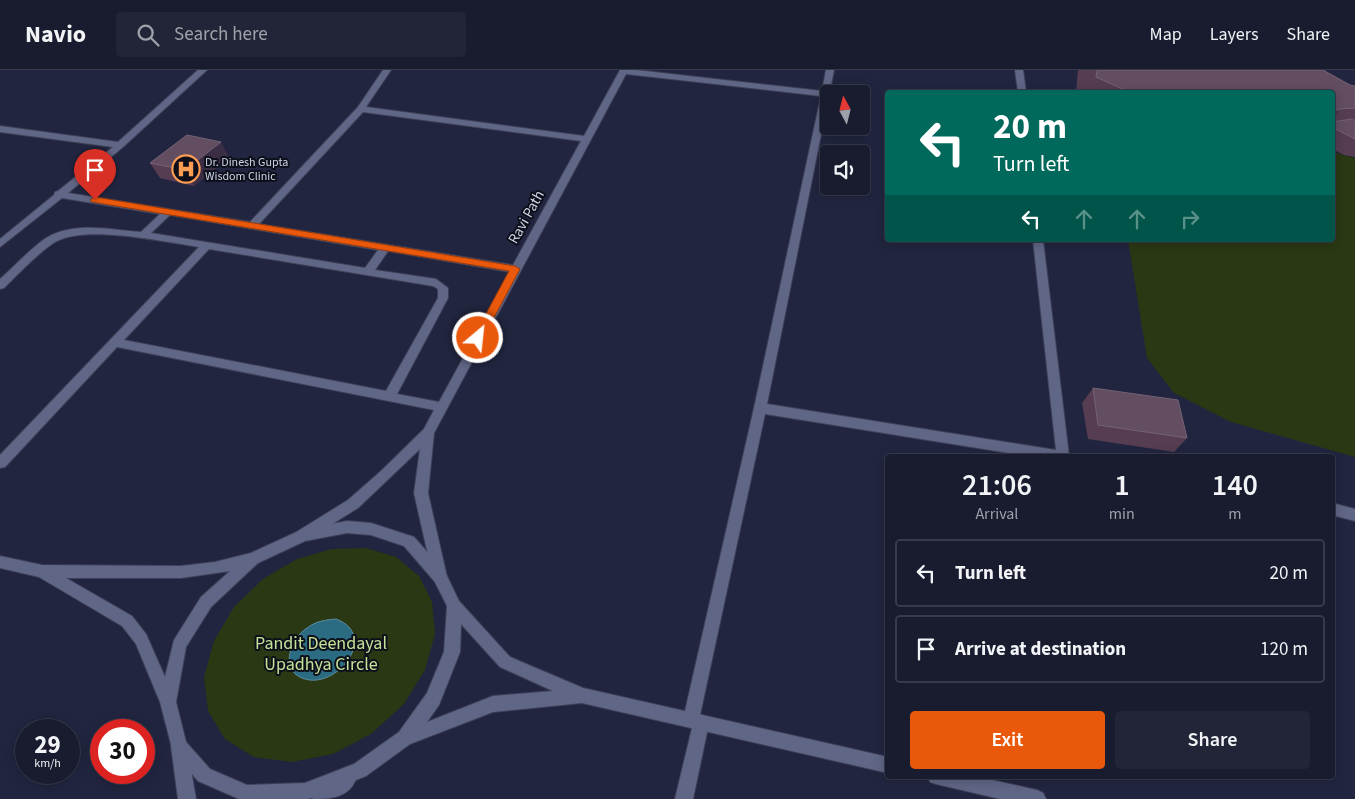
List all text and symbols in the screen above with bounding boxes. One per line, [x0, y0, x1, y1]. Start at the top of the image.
search box [116, 12, 466, 57]
text: Navio [25, 17, 86, 52]
icon: search [134, 21, 162, 49]
text: Search here [174, 21, 268, 48]
text: Map [1150, 22, 1182, 47]
text: Layers [1210, 22, 1259, 47]
text: Share [1287, 22, 1330, 47]
north arrow [820, 85, 870, 135]
map controls [820, 85, 870, 195]
text: 20 m [993, 102, 1067, 152]
icon: left [910, 110, 975, 175]
button: sound [820, 145, 870, 195]
text: Turn left [993, 148, 1069, 180]
pin [74, 149, 116, 200]
hospital icon: Dr. Dinesh Gupta Wisdom Clinic [171, 154, 201, 184]
place label: Dr. Dinesh Gupta Wisdom Clinic [205, 154, 288, 185]
icon: arrive [81, 156, 109, 184]
street label: Ravi Path [503, 187, 550, 248]
icon: left [1017, 205, 1045, 233]
icon: ahead [1070, 205, 1098, 233]
icon: ahead [1123, 205, 1151, 233]
icon: right [1176, 205, 1204, 233]
position arrow [451, 311, 503, 363]
text: 21:06 [962, 464, 1032, 507]
text: 1 [1114, 464, 1130, 507]
text: 140 [1212, 464, 1258, 507]
text: Arrival [975, 503, 1018, 525]
text: min [1109, 503, 1135, 525]
text: m [1228, 503, 1242, 525]
icon: left [912, 559, 940, 587]
text: Turn left [955, 560, 1026, 587]
text: 20 m [1270, 560, 1308, 587]
park label: Pandit Deendayal Upadhya Circle [255, 631, 387, 677]
icon: arrive [912, 635, 940, 663]
text: Arrive at destination [955, 636, 1126, 663]
text: 120 m [1260, 636, 1308, 663]
button: Exit [910, 711, 1105, 769]
button: Share [1115, 711, 1310, 769]
speed limit sign: 30 [90, 719, 155, 784]
text: 29 [34, 727, 61, 763]
text: km/h [34, 755, 61, 772]

